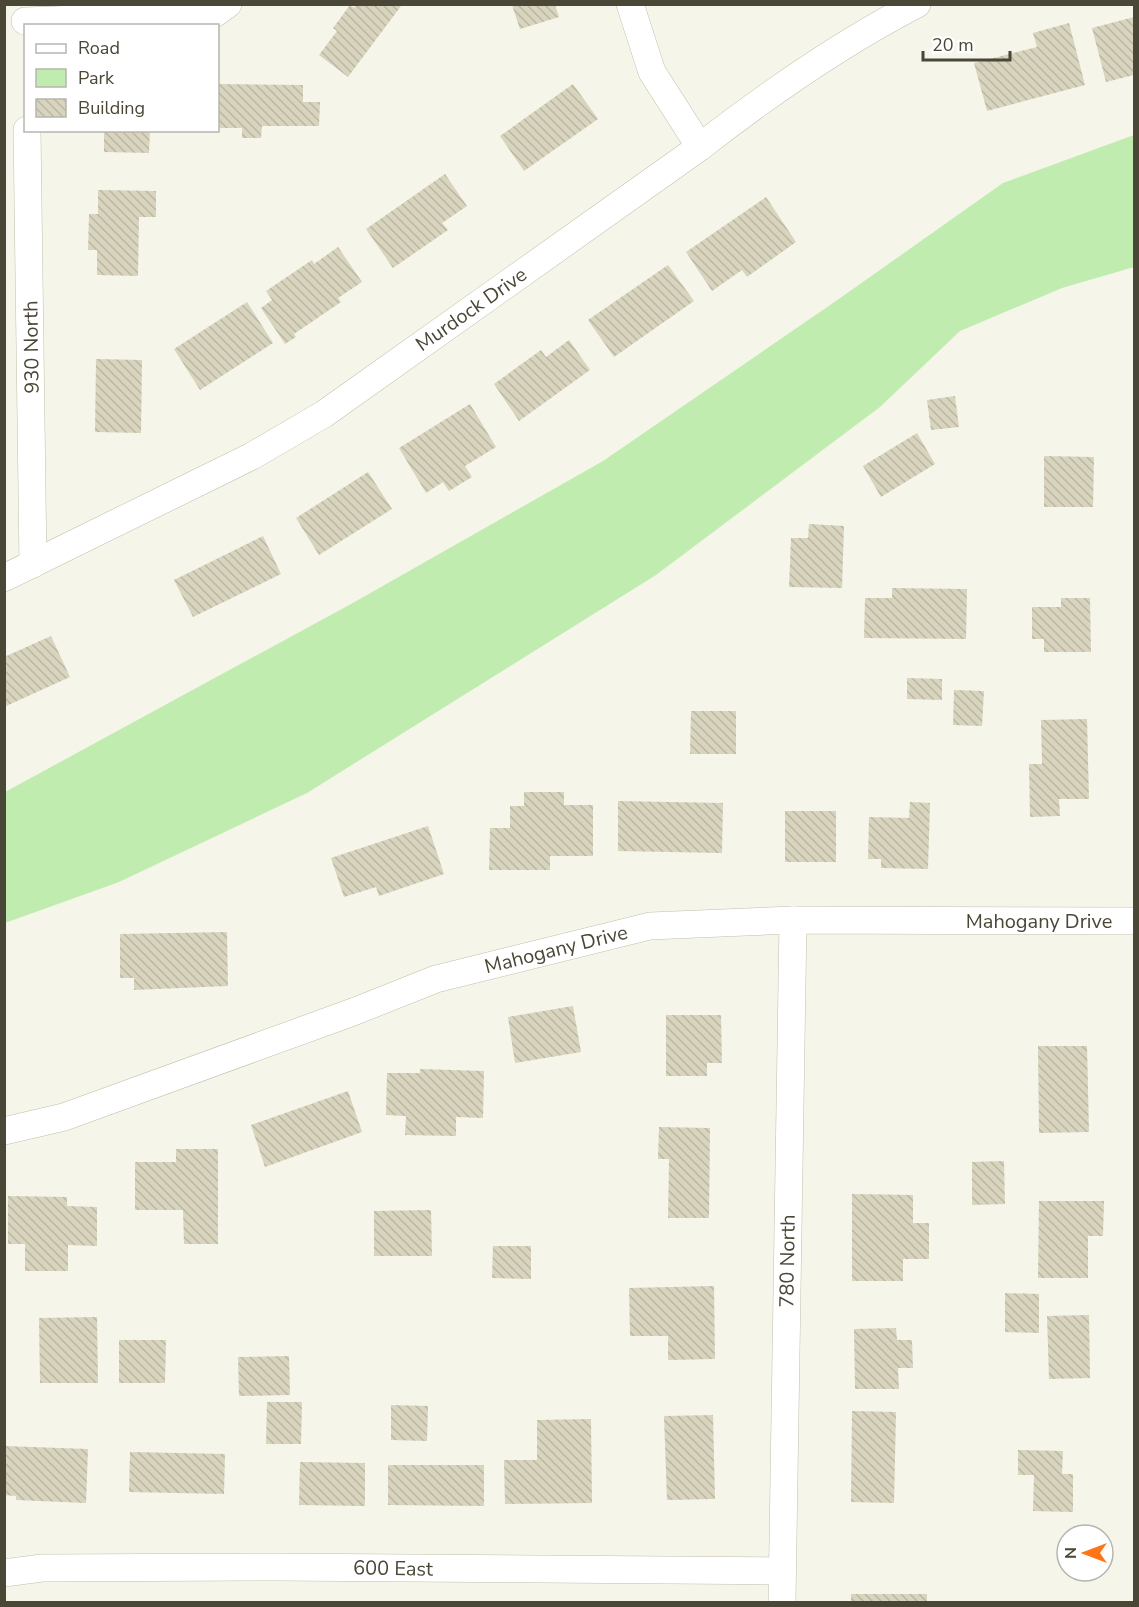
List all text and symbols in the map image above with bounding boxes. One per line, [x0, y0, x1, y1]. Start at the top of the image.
legend [24, 24, 219, 132]
scale bar [923, 24, 1010, 62]
text: 20 m [932, 33, 974, 57]
text: Road [78, 36, 120, 60]
text: Park [78, 66, 115, 90]
text: Building [78, 96, 145, 120]
street label: Murdock Drive [410, 261, 532, 358]
street label: 930 North [17, 300, 46, 394]
street label: Mahogany Drive [966, 908, 1112, 935]
street label: Mahogany Drive [482, 919, 631, 980]
street label: 780 North [773, 1214, 802, 1308]
north arrow [1055, 1523, 1115, 1583]
text: N [1060, 1547, 1082, 1559]
street label: 600 East [353, 1554, 434, 1583]

